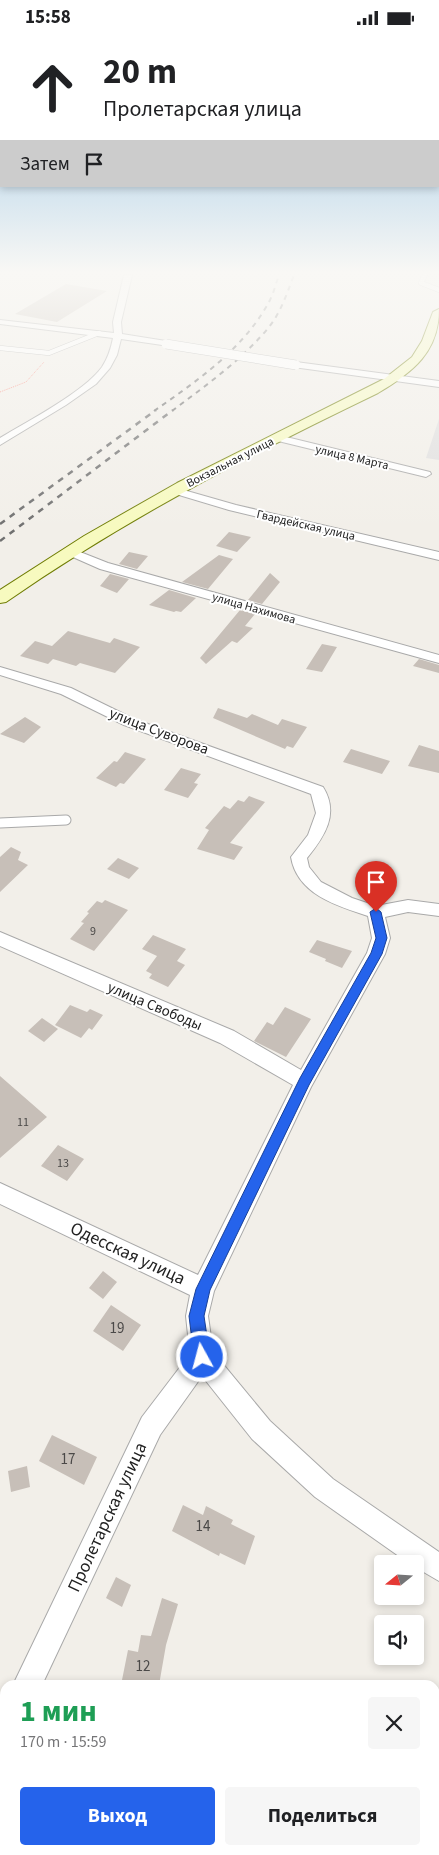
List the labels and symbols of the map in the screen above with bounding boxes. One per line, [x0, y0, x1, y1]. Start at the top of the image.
street label: Вокзальная улица [184, 433, 277, 492]
street label: улица 8 Марта [314, 441, 390, 474]
street label: Гвардейская улица [255, 506, 357, 545]
street label: улица Нахимова [210, 588, 298, 629]
street label: улица Суворова [106, 703, 212, 760]
pin [355, 861, 397, 912]
house number: 9 [90, 923, 96, 940]
street label: улица Свободы [104, 977, 205, 1036]
house number: 11 [17, 1114, 29, 1131]
house number: 13 [57, 1155, 69, 1172]
street label: Одесская улица [66, 1216, 189, 1291]
house number: 19 [110, 1318, 124, 1339]
position arrow [175, 1330, 227, 1382]
street label: Пролетарская улица [62, 1438, 153, 1596]
house number: 17 [61, 1449, 75, 1470]
house number: 14 [196, 1516, 211, 1537]
north arrow [374, 1555, 424, 1605]
house number: 12 [136, 1656, 150, 1677]

